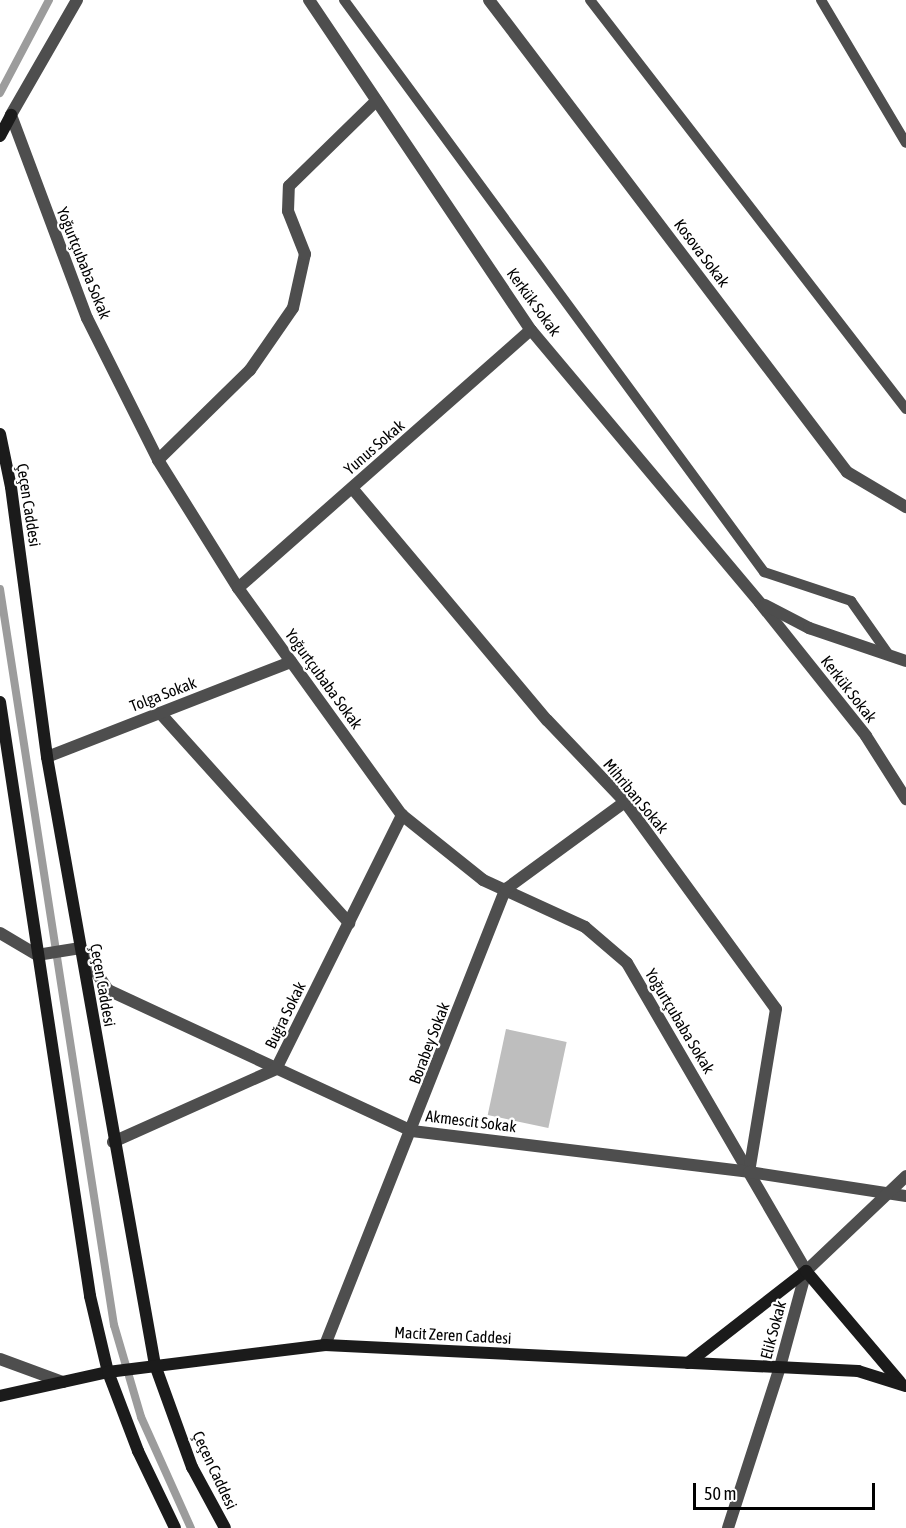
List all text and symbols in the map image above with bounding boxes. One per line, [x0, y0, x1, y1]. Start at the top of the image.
street label: Yoğurtçubaba Sokak [53, 204, 115, 322]
street label: Kosova Sokak [670, 215, 734, 291]
street label: Kerkük Sokak [503, 264, 565, 340]
street label: Yunus Sokak [340, 416, 408, 478]
street label: Çeçen Caddesi [13, 462, 45, 548]
street label: Yoğurtçubaba Sokak [281, 625, 367, 733]
street label: Kerkük Sokak [817, 652, 881, 726]
street label: Tolga Sokak [127, 673, 199, 715]
street label: Mihriban Sokak [599, 755, 673, 837]
street label: Çeçen Caddesi [86, 942, 120, 1028]
street label: Yoğurtçubaba Sokak [641, 965, 719, 1077]
street label: Buğra Sokak [261, 978, 309, 1052]
street label: Borabey Sokak [405, 999, 453, 1087]
street label: Akmescit Sokak [424, 1106, 518, 1136]
street label: Elik Sokak [756, 1299, 790, 1361]
street label: Macit Zeren Caddesi [394, 1322, 512, 1348]
street label: Çeçen Caddesi [189, 1428, 241, 1512]
scale bar [696, 1471, 878, 1509]
text: 50 m [704, 1483, 736, 1504]

